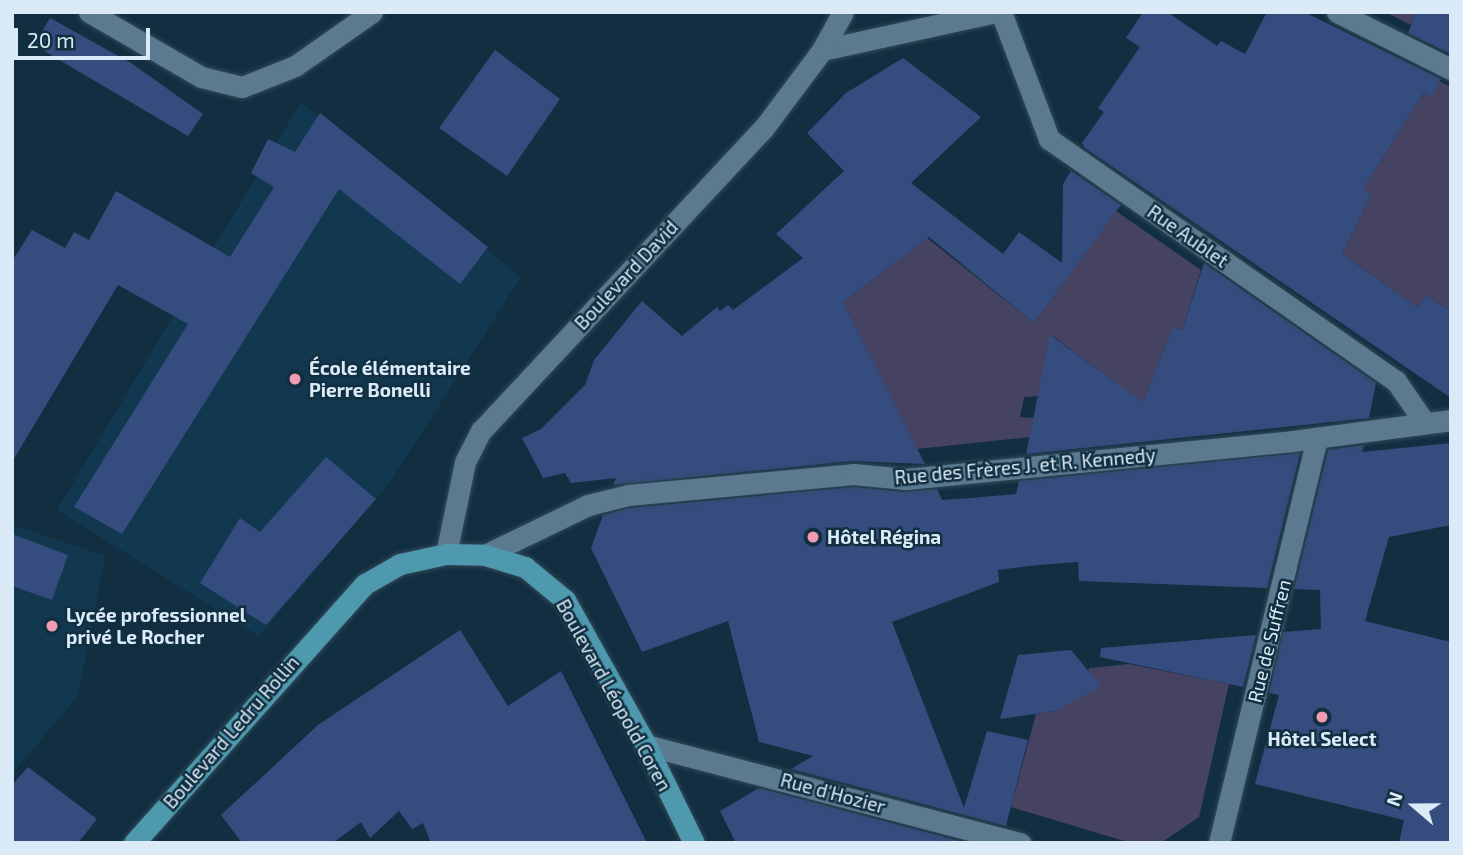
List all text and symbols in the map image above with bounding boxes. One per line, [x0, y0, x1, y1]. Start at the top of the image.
scale bar [18, 14, 154, 58]
text: 20 m [27, 27, 75, 52]
street label: Rue Aublet [1143, 200, 1233, 272]
street label: Boulevard David [570, 216, 682, 334]
place label: École élémentaire Pierre Bonelli [309, 357, 471, 401]
marker: École élémentaire Pierre Bonelli [287, 371, 303, 387]
street label: Rue des Frères J. et R. Kennedy [893, 443, 1157, 489]
place label: Hôtel Régina [827, 526, 942, 548]
marker: Hôtel Régina [805, 529, 821, 545]
street label: Rue de Suffren [1243, 577, 1295, 705]
street label: Boulevard Léopold Coren [552, 595, 676, 795]
place label: Lycée professionnel privé Le Rocher [66, 604, 246, 648]
marker: Lycée professionnel privé Le Rocher [44, 618, 60, 634]
street label: Boulevard Ledru Rollin [158, 651, 304, 813]
marker: Hôtel Select [1314, 709, 1330, 725]
place label: Hôtel Select [1267, 728, 1377, 750]
street label: Rue d'Hozier [778, 768, 888, 818]
north arrow [1379, 771, 1449, 841]
text: N [1381, 788, 1407, 809]

